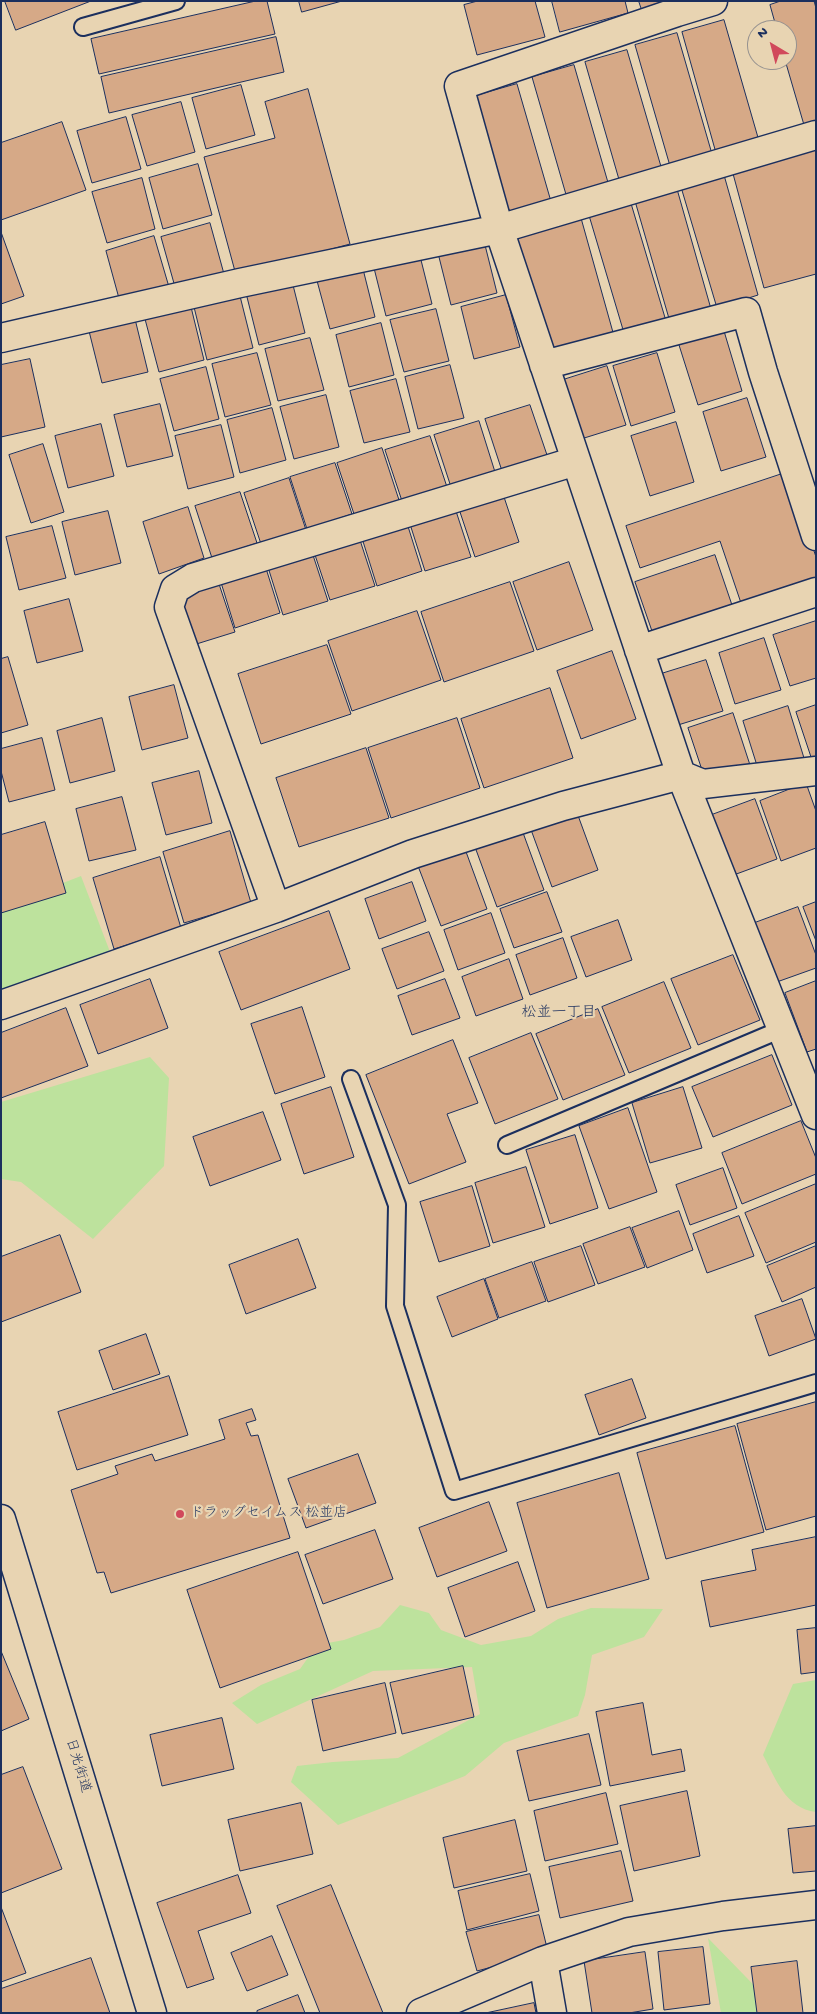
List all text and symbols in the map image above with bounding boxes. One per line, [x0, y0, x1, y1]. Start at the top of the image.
north arrow [747, 20, 797, 70]
text: N [755, 24, 772, 43]
district label: 松並一丁目 [522, 1005, 596, 1023]
place label: ドラッグセイムス 松並店 [190, 1506, 347, 1522]
marker: ドラッグセイムス 松並店 [174, 1508, 186, 1520]
street label: 日光街道 [61, 1737, 93, 1795]

